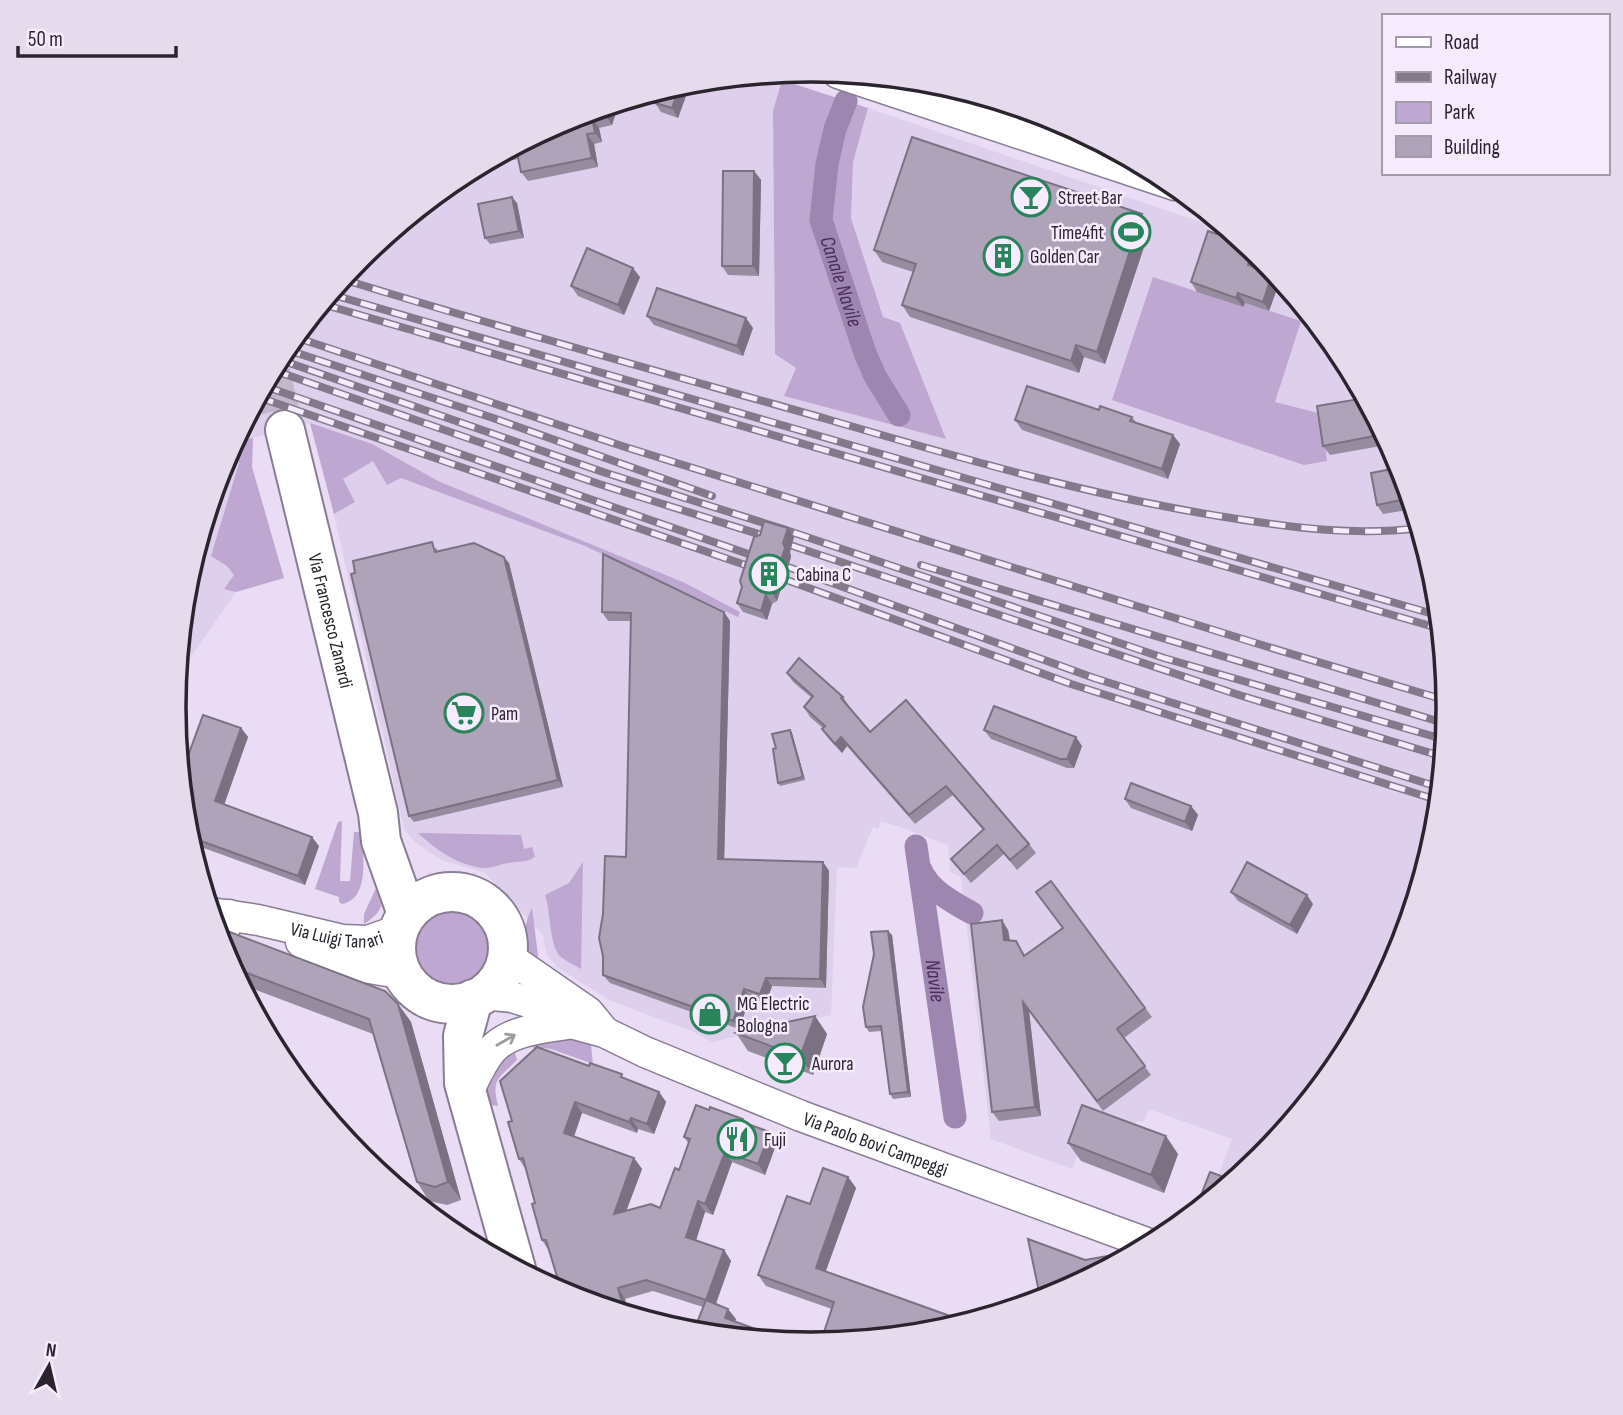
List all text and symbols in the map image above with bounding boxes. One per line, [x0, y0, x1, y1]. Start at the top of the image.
scale bar [18, 14, 175, 58]
legend [1382, 14, 1609, 175]
text: 50 m [28, 27, 63, 52]
text: Road [1444, 30, 1479, 55]
text: Railway [1444, 65, 1497, 90]
text: Park [1444, 100, 1475, 125]
text: Building [1444, 135, 1500, 160]
bar icon: Street Bar [1010, 176, 1052, 218]
place label: Street Bar [1058, 187, 1123, 210]
sports icon: Time4fit [1110, 211, 1152, 253]
place label: Time4fit [1051, 222, 1104, 245]
water label: Canale Navile [814, 233, 867, 330]
building icon: Golden Car [982, 235, 1024, 277]
place label: Golden Car [1030, 246, 1100, 269]
street label: Via Francesco Zanardi [302, 551, 357, 691]
building icon: Cabina C [748, 553, 790, 595]
place label: Cabina C [796, 564, 851, 587]
supermarket icon: Pam [443, 692, 485, 734]
place label: Pam [491, 703, 518, 726]
street label: Via Luigi Tanari [288, 918, 386, 954]
water label: Navile [919, 958, 950, 1004]
shop icon: MG Electric Bologna [689, 993, 731, 1035]
place label: MG Electric Bologna [737, 993, 810, 1038]
one-way arrow [495, 1033, 515, 1047]
bar icon: Aurora [764, 1042, 806, 1084]
place label: Aurora [811, 1053, 854, 1076]
street label: Via Paolo Bovi Campeggi [800, 1108, 951, 1182]
restaurant icon: Fuji [716, 1118, 758, 1160]
place label: Fuji [764, 1129, 786, 1152]
north arrow [14, 1331, 84, 1401]
text: N [45, 1339, 58, 1363]

